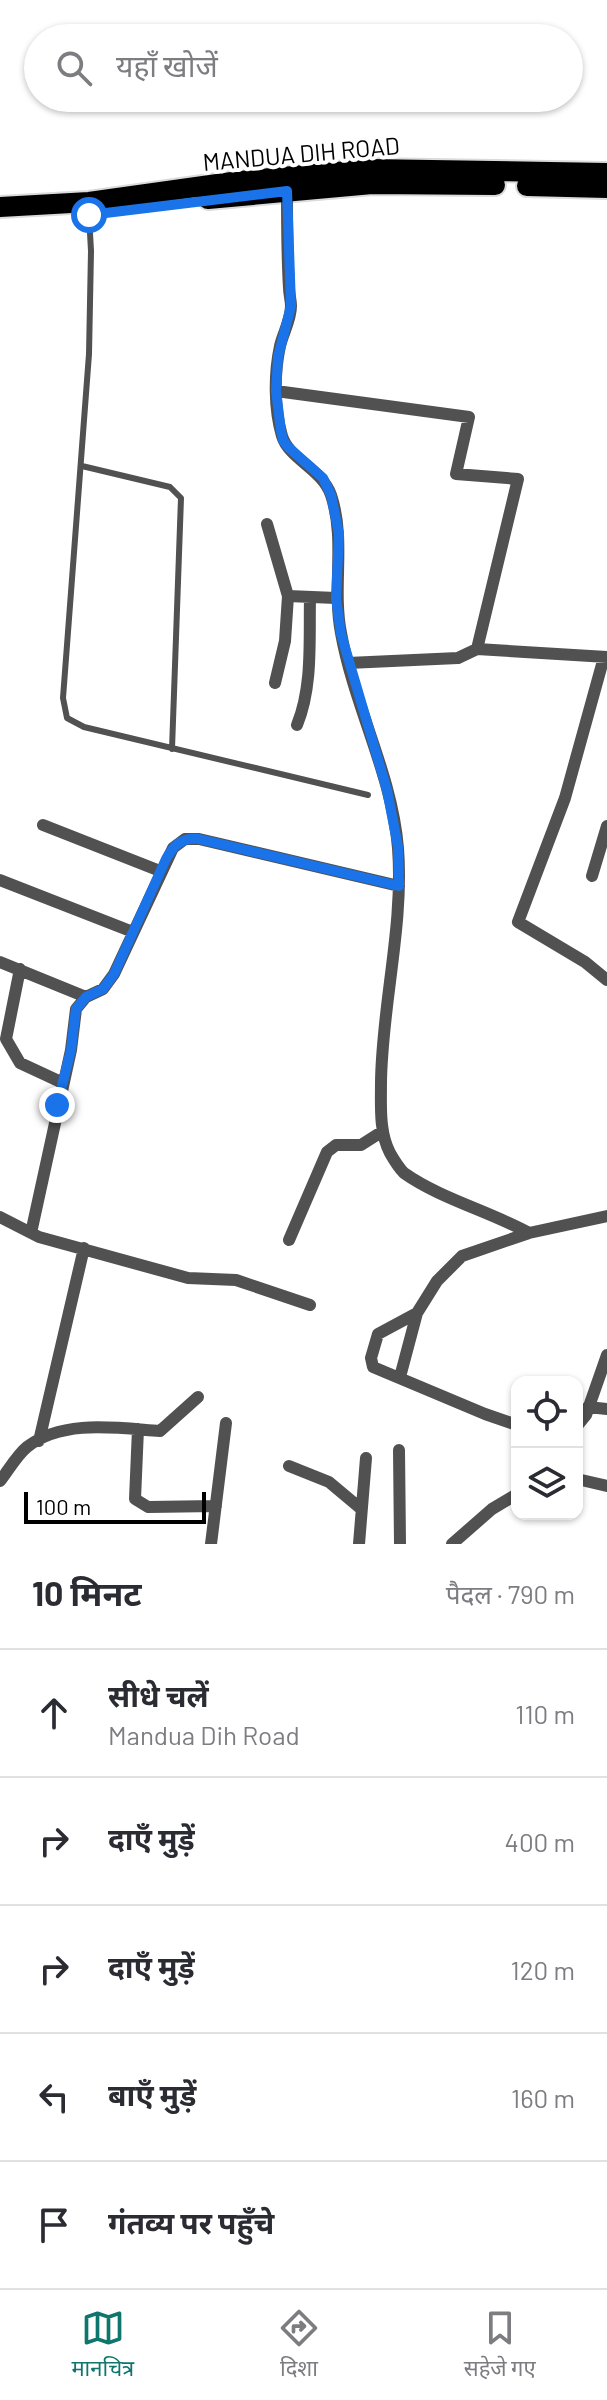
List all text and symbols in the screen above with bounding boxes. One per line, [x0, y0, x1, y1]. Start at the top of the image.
search box [24, 24, 583, 112]
icon: search [52, 46, 96, 90]
text: यहाँ खोजें [116, 47, 218, 83]
street label: MANDUA DIH ROAD [201, 130, 401, 176]
route start [71, 197, 107, 233]
route end [39, 1087, 75, 1123]
map controls [511, 1376, 583, 1520]
button: locate [511, 1376, 583, 1448]
button: layers [511, 1448, 583, 1520]
scale bar [24, 1488, 206, 1524]
text: 100 m [36, 1493, 91, 1519]
text: 10 मिनट [32, 1572, 142, 1613]
text: पैदल · 790 m [446, 1578, 575, 1609]
text: सीधे चलें [108, 1677, 209, 1713]
icon: ahead [32, 1691, 76, 1735]
text: 110 m [515, 1698, 575, 1729]
text: Mandua Dih Road [108, 1719, 300, 1750]
icon: right [32, 1819, 76, 1863]
text: दाएँ मुड़ें [108, 1820, 195, 1856]
text: 400 m [505, 1826, 575, 1857]
icon: right [32, 1947, 76, 1991]
text: दाएँ मुड़ें [108, 1948, 195, 1984]
text: 120 m [511, 1954, 575, 1985]
icon: left [32, 2075, 76, 2119]
text: बाएँ मुड़ें [108, 2076, 196, 2112]
text: 160 m [511, 2082, 575, 2113]
icon: arrive [32, 2203, 76, 2247]
text: गंतव्य पर पहुँचे [108, 2204, 274, 2240]
tab: मानचित्र [71, 2306, 134, 2385]
tab: दिशा [277, 2306, 321, 2385]
tab: सहेजे गए [464, 2306, 536, 2385]

